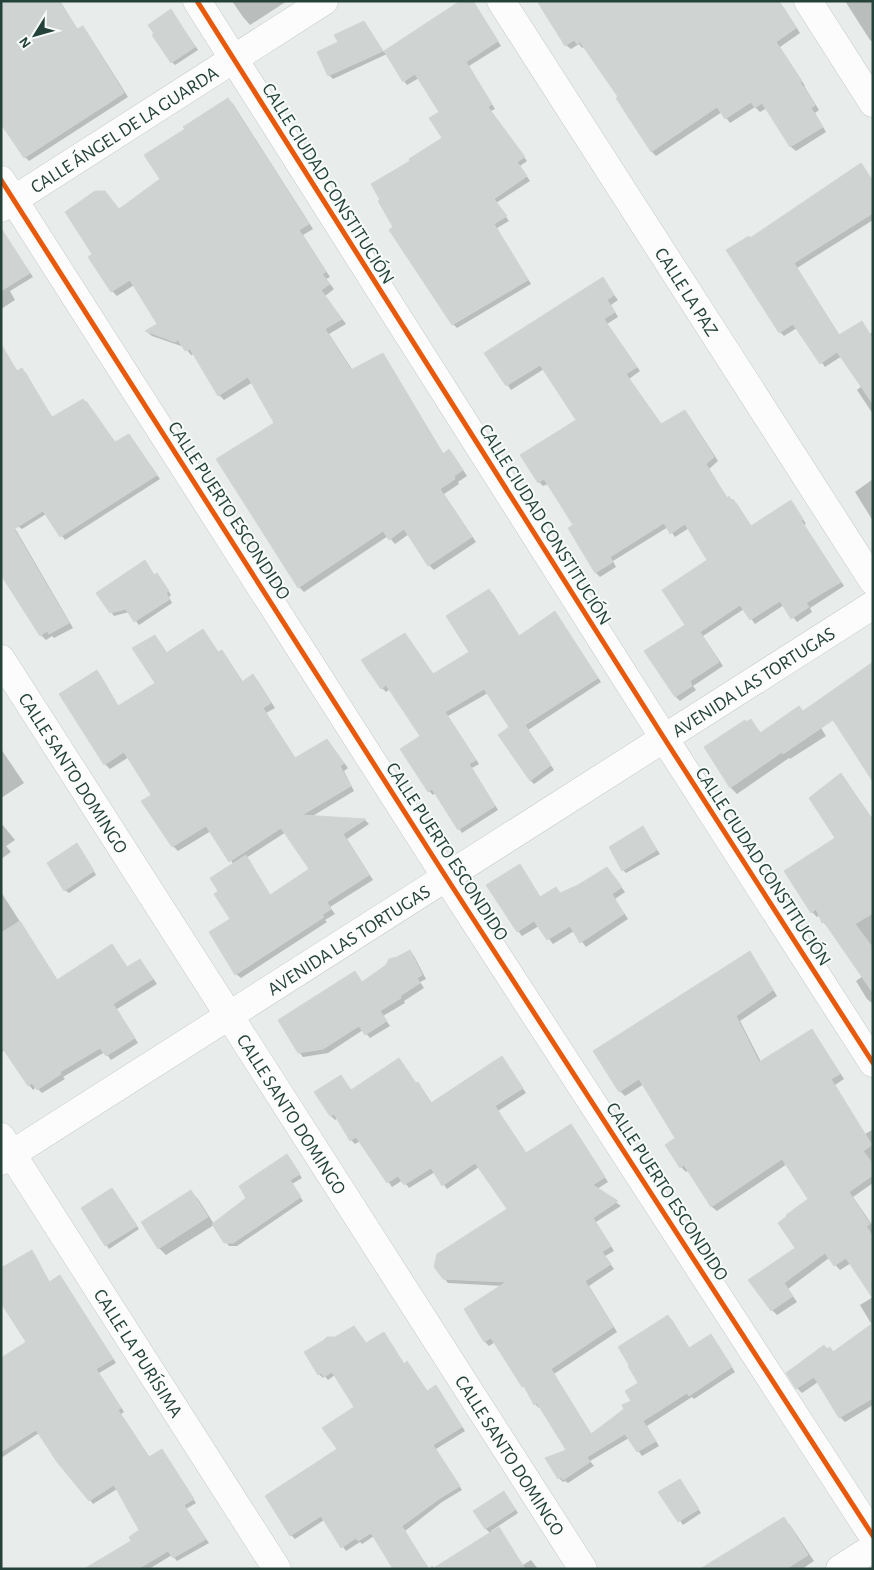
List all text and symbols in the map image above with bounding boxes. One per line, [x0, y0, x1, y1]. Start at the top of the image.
north arrow [10, 10, 60, 60]
text: N [17, 34, 34, 50]
street label: CALLE ÁNGEL DE LA GUARDA [28, 64, 222, 197]
street label: CALLE CIUDAD CONSTITUCIÓN [258, 79, 399, 288]
street label: CALLE LA PAZ [651, 245, 721, 340]
street label: CALLE PUERTO ESCONDIDO [164, 418, 293, 603]
street label: CALLE CIUDAD CONSTITUCIÓN [475, 420, 616, 629]
street label: AVENIDA LAS TORTUGAS [669, 624, 839, 741]
street label: CALLE SANTO DOMINGO [14, 690, 131, 857]
street label: CALLE PUERTO ESCONDIDO [382, 759, 511, 944]
street label: CALLE CIUDAD CONSTITUCIÓN [691, 763, 836, 970]
street label: AVENIDA LAS TORTUGAS [265, 882, 434, 1000]
street label: CALLE SANTO DOMINGO [233, 1031, 349, 1198]
street label: CALLE PUERTO ESCONDIDO [602, 1099, 731, 1284]
street label: CALLE LA PURÍSIMA [90, 1286, 186, 1421]
street label: CALLE SANTO DOMINGO [451, 1372, 567, 1539]

